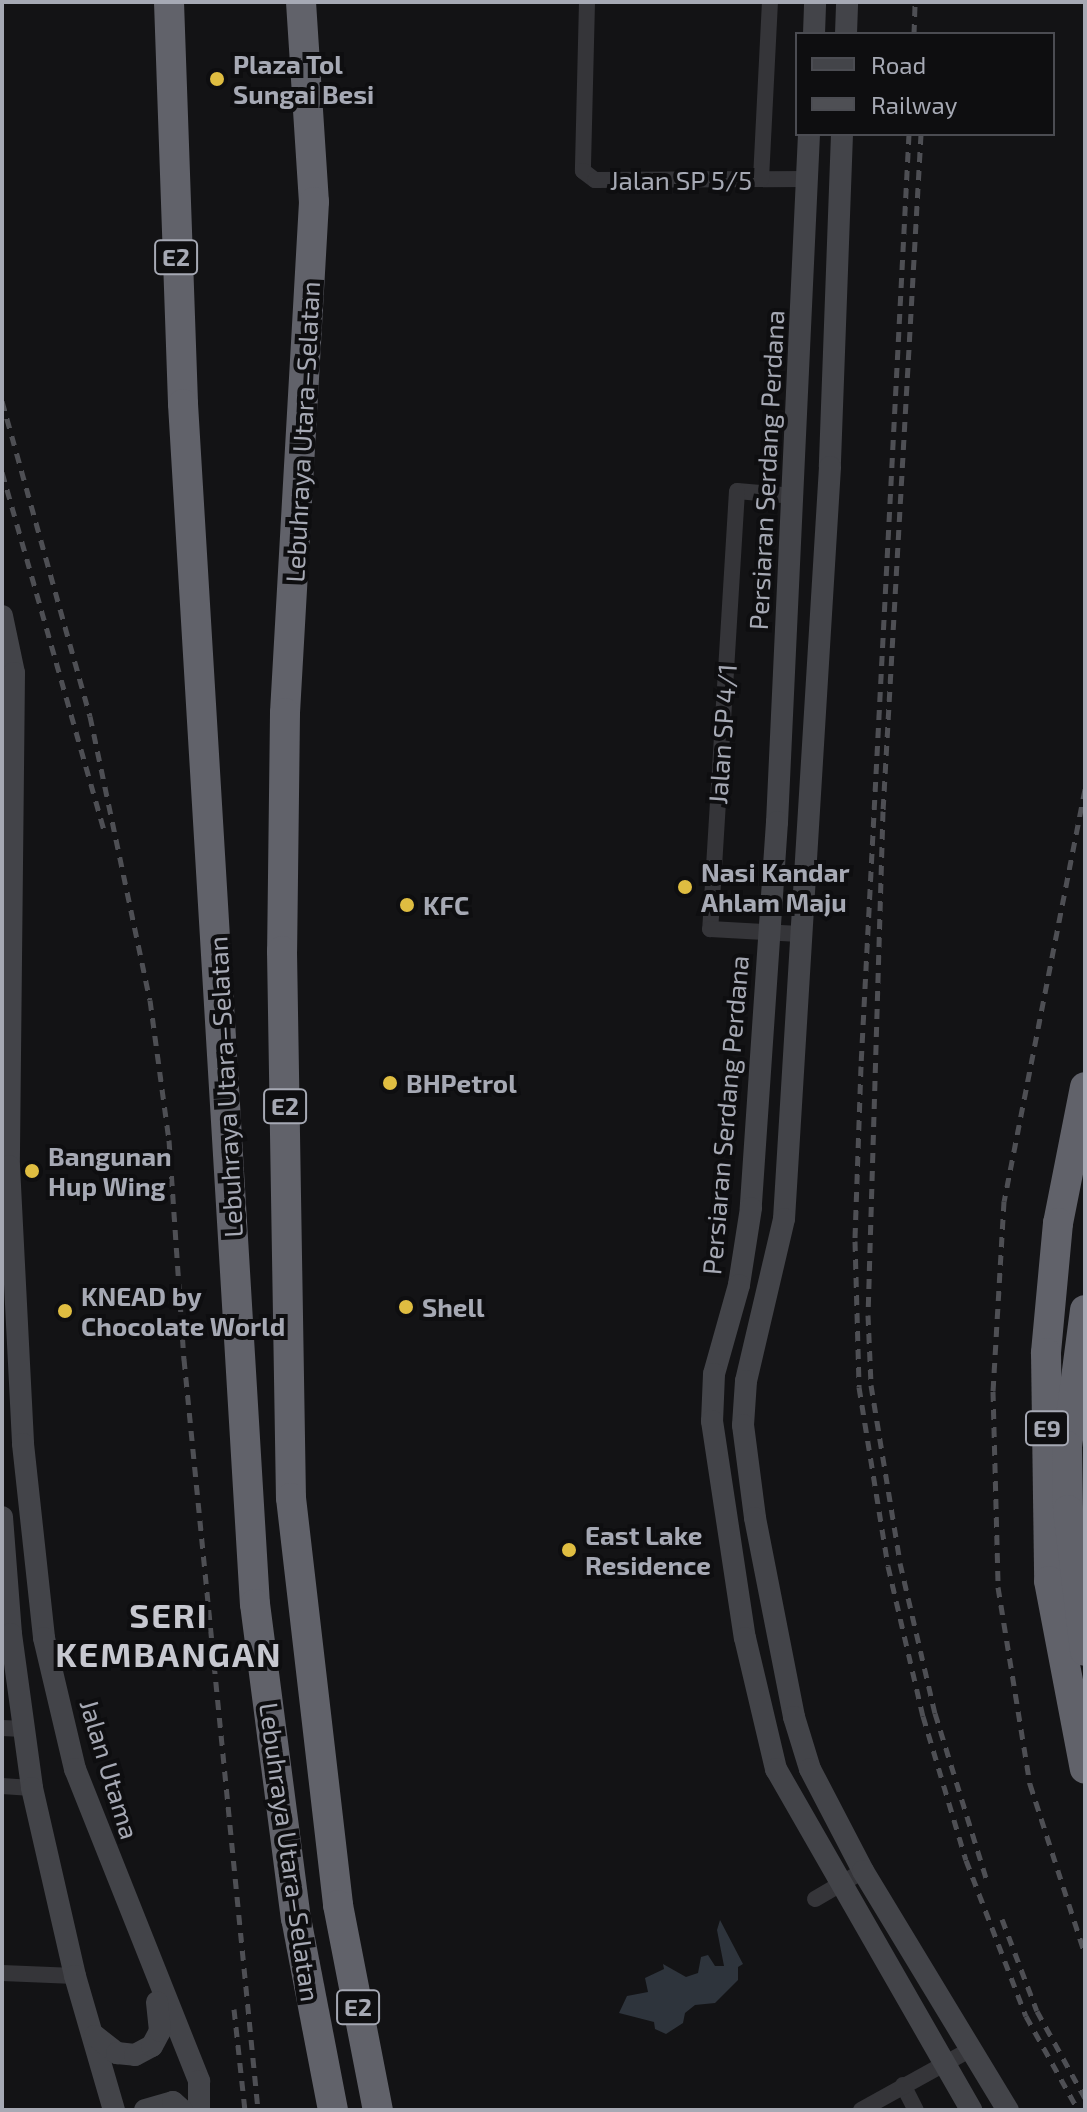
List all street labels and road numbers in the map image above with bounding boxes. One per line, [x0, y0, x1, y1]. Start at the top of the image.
street label: Jalan SP 5/5 [609, 164, 753, 196]
road number: E2 [154, 237, 198, 277]
street label: Lebuhraya Utara–Selatan [279, 281, 325, 583]
street label: Persiaran Serdang Perdana [742, 309, 790, 631]
street label: Jalan SP 4/1 [702, 662, 742, 806]
street label: Lebuhraya Utara–Selatan [202, 936, 248, 1238]
street label: Persiaran Serdang Perdana [696, 954, 754, 1276]
road number: E2 [263, 1086, 307, 1126]
road number: E9 [1023, 1408, 1071, 1448]
street label: Jalan Utama [74, 1695, 146, 1843]
street label: Lebuhraya Utara–Selatan [254, 1701, 326, 2003]
road number: E2 [336, 1987, 380, 2027]

